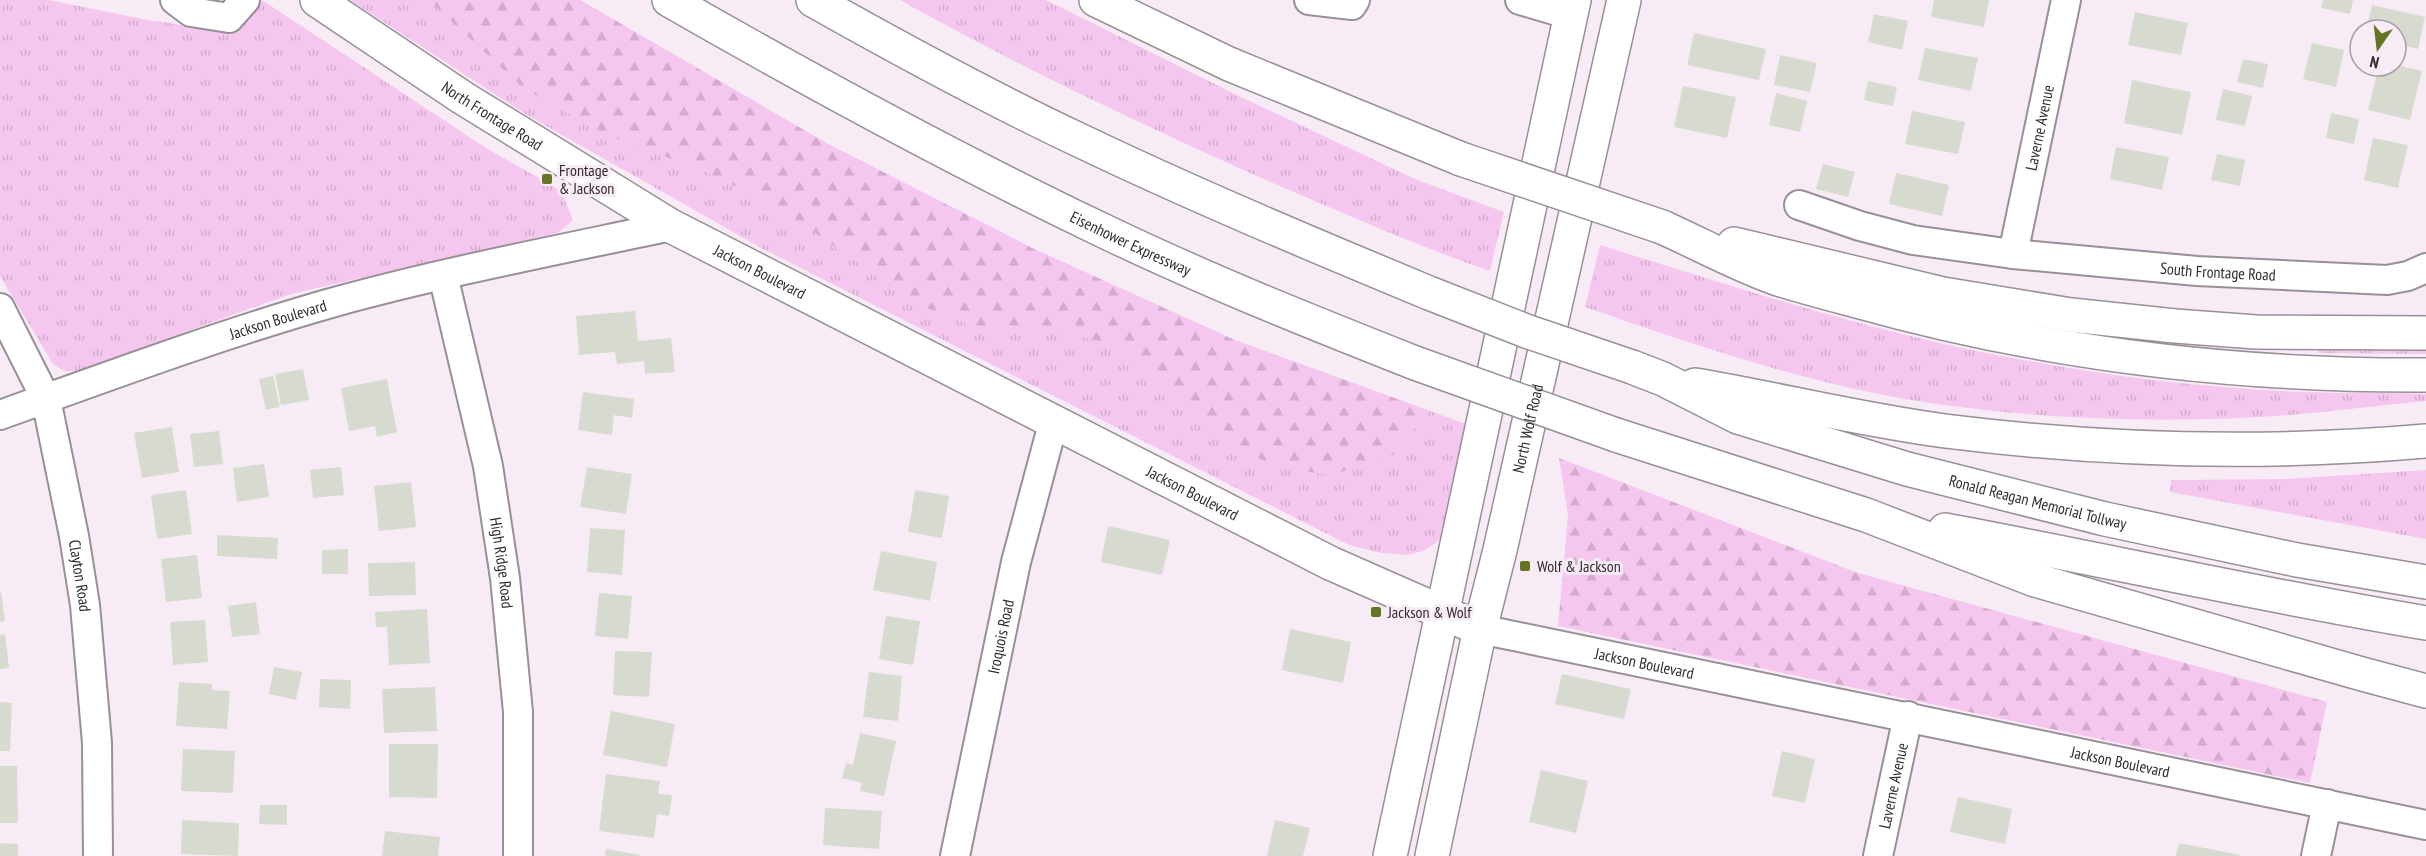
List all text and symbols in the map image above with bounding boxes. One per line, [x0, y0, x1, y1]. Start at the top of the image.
north arrow [2348, 18, 2408, 78]
text: N [2368, 52, 2381, 73]
street label: North Frontage Road [438, 77, 546, 155]
street label: Laverne Avenue [2021, 83, 2058, 172]
place label: Frontage & Jackson [559, 160, 614, 198]
marker: Frontage & Jackson [540, 172, 554, 186]
street label: Eisenhower Expressway [1067, 206, 1194, 280]
street label: Jackson Boulevard [710, 239, 809, 303]
street label: South Frontage Road [2159, 258, 2276, 285]
street label: Jackson Boulevard [226, 295, 329, 344]
street label: North Wolf Road [1508, 382, 1547, 475]
street label: Jackson Boulevard [1143, 461, 1242, 525]
street label: Ronald Reagan Memorial Tollway [1947, 470, 2128, 533]
street label: High Ridge Road [486, 516, 518, 609]
street label: Clayton Road [65, 538, 96, 612]
place label: Wolf & Jackson [1537, 556, 1621, 576]
marker: Wolf & Jackson [1518, 559, 1532, 573]
street label: Iroquois Road [983, 598, 1018, 676]
place label: Jackson & Wolf [1387, 602, 1472, 622]
marker: Jackson & Wolf [1369, 605, 1383, 619]
street label: Jackson Boulevard [1592, 643, 1696, 683]
street label: Laverne Avenue [1874, 741, 1912, 830]
street label: Jackson Boulevard [2068, 742, 2172, 782]

